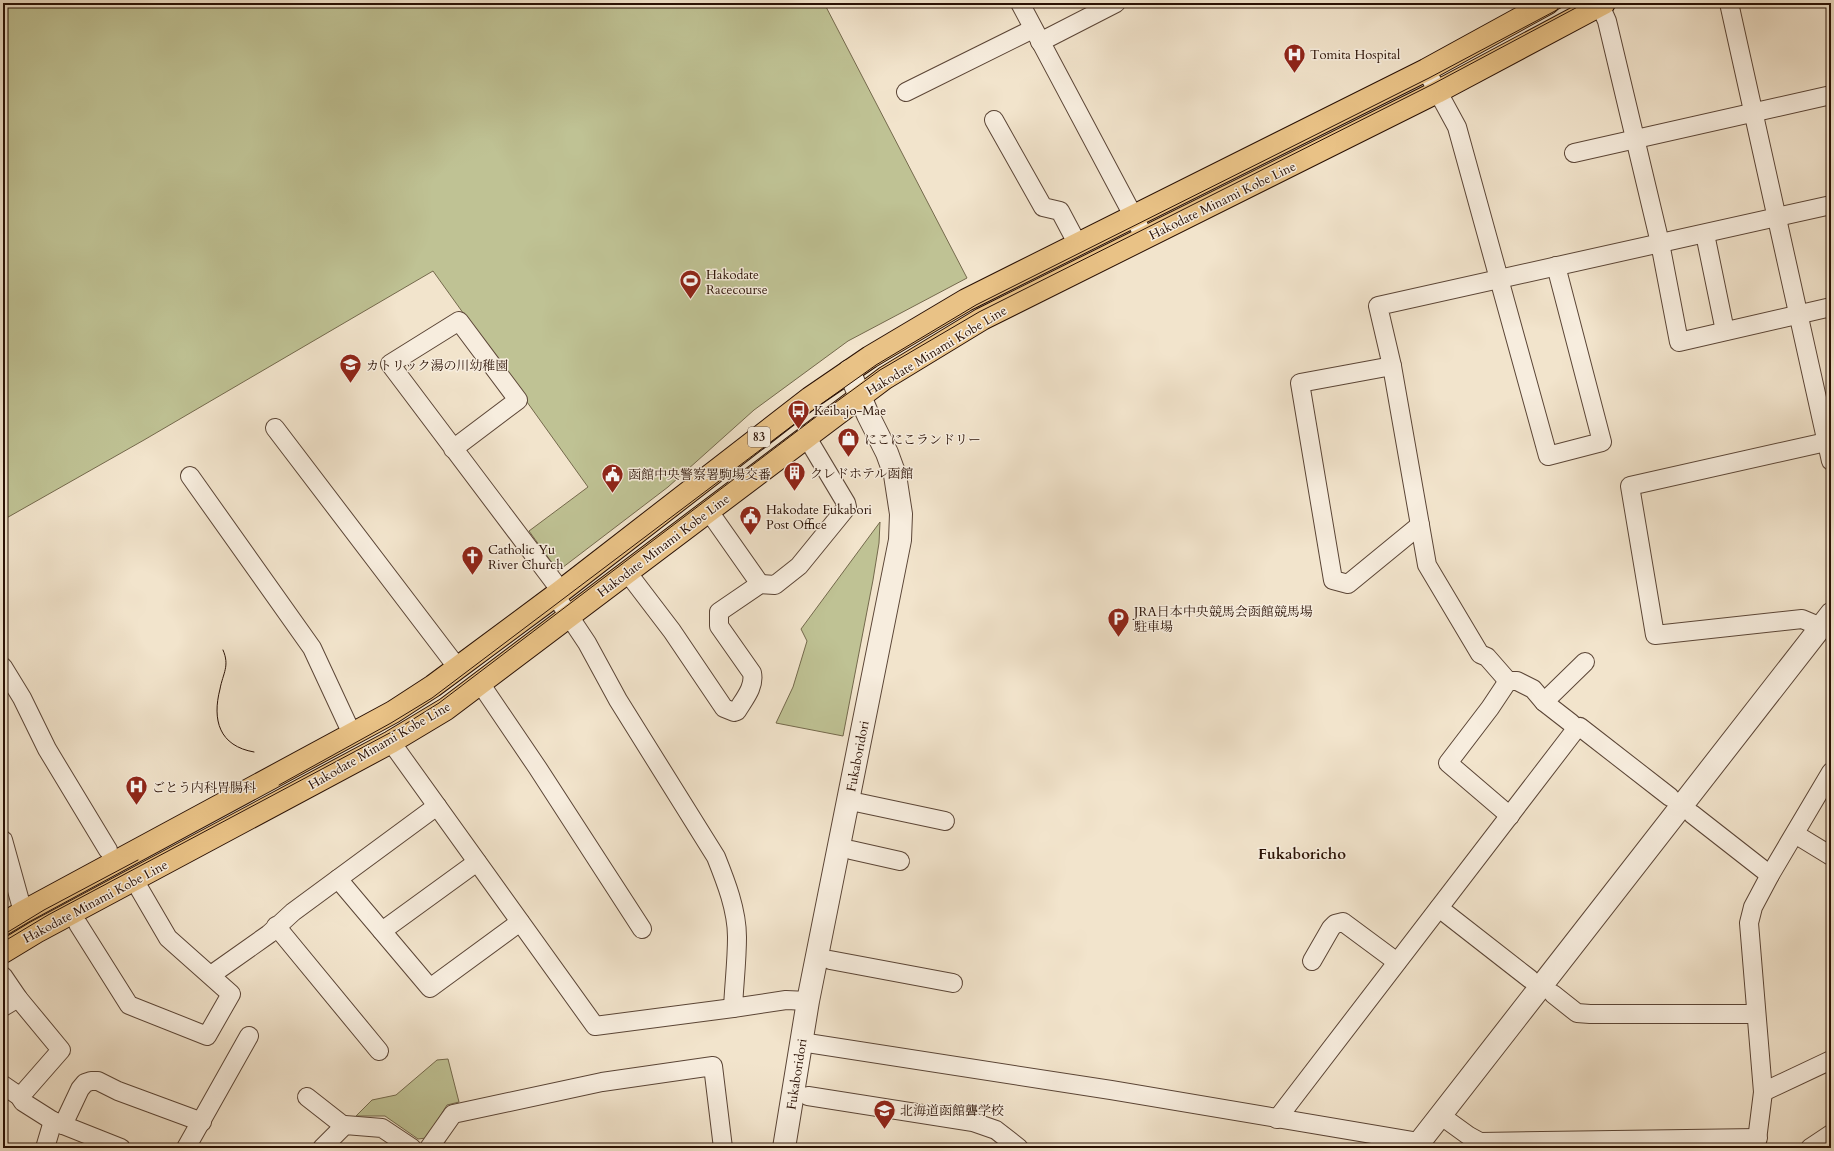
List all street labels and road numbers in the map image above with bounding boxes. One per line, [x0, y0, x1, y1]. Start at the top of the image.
street label: Hakodate Minami Kobe Line [1146, 157, 1299, 244]
street label: Hakodate Minami Kobe Line [863, 302, 1010, 400]
road number: 83 [748, 427, 770, 447]
street label: Hakodate Minami Kobe Line [594, 490, 734, 602]
street label: Hakodate Minami Kobe Line [305, 698, 454, 794]
street label: Fukaboridori [842, 719, 874, 793]
street label: Hakodate Minami Kobe Line [20, 856, 171, 948]
street label: Fukaboridori [782, 1037, 812, 1111]

